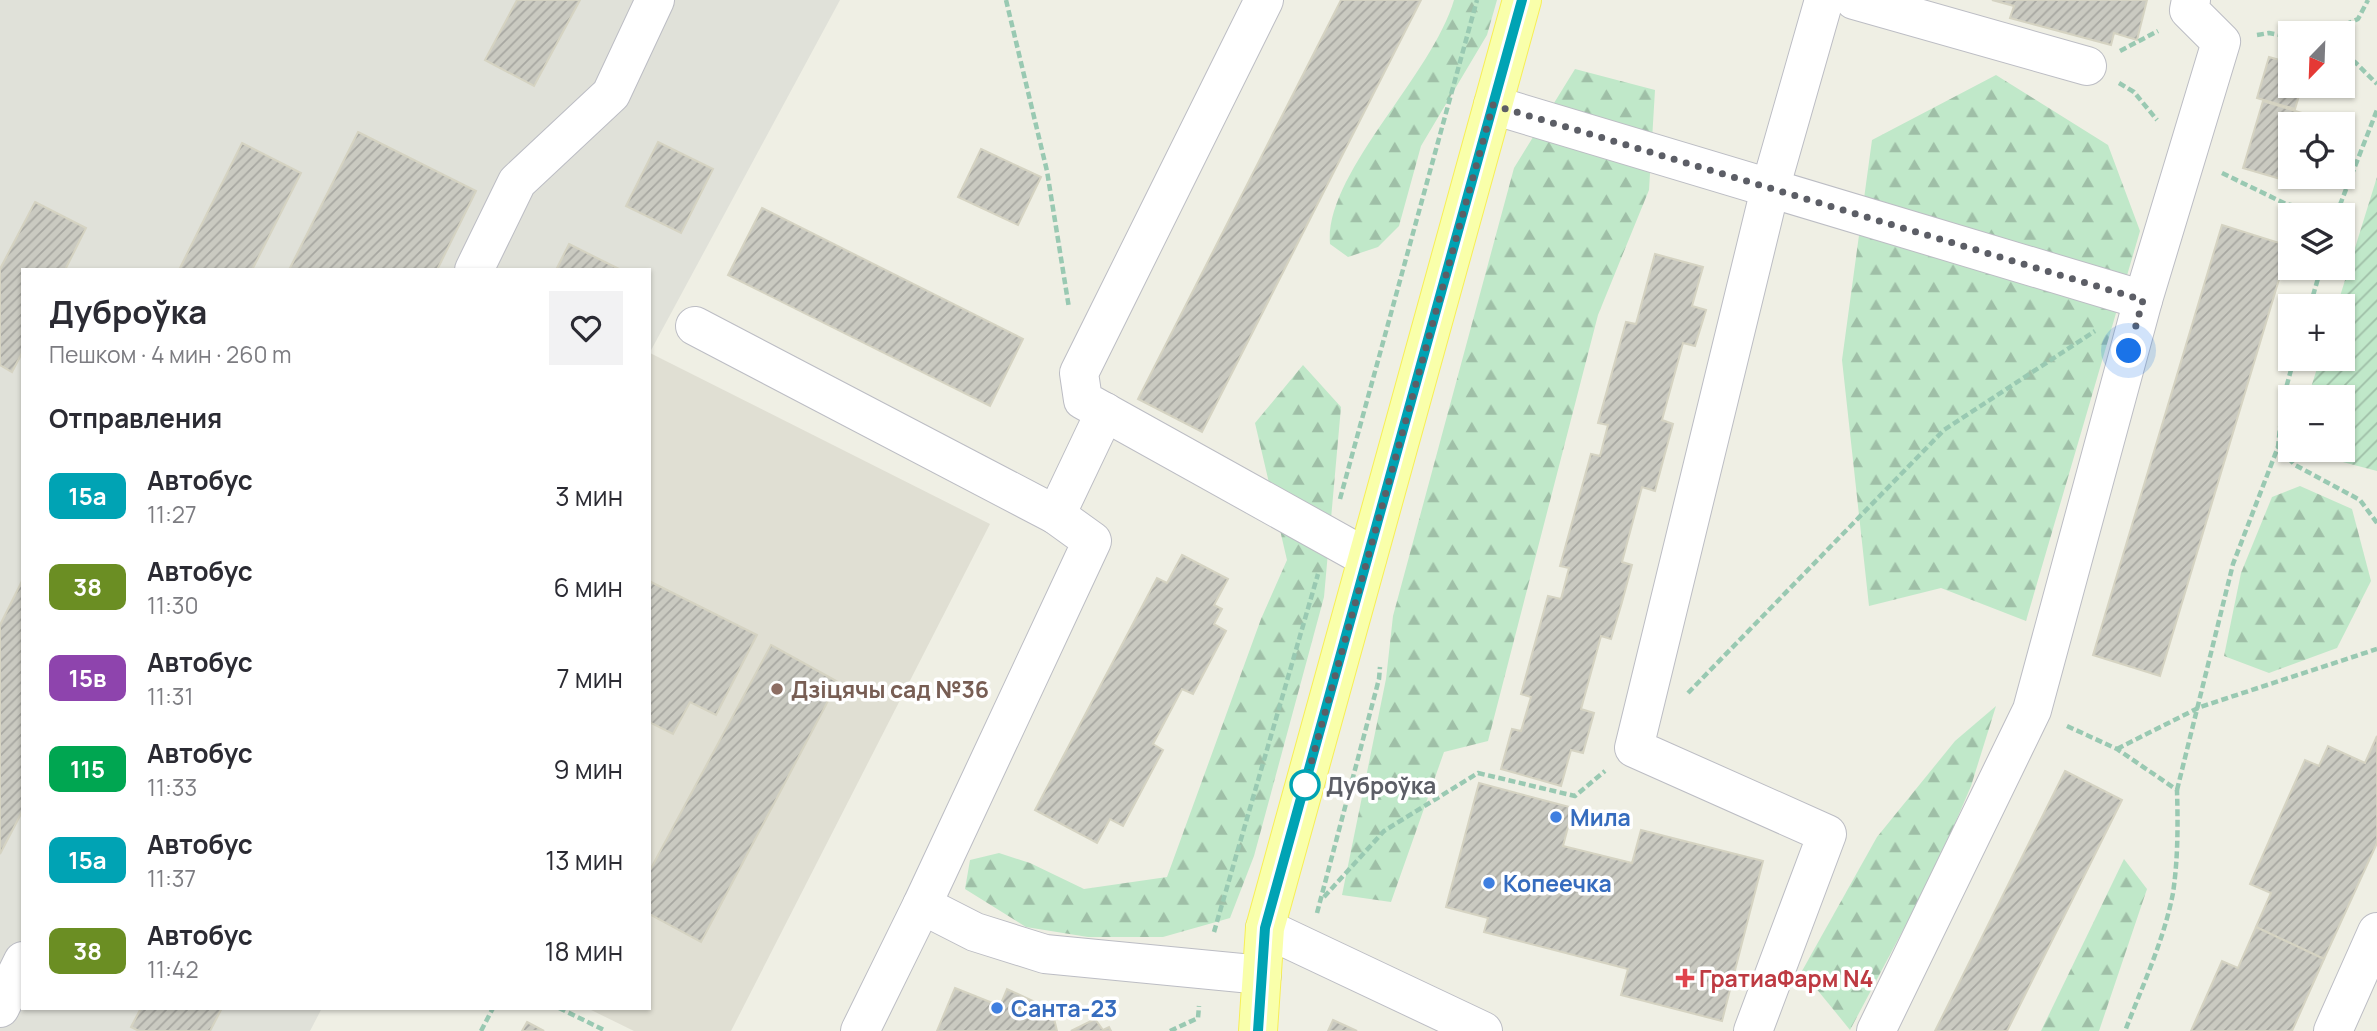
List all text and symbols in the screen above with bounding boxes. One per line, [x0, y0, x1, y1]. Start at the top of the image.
north arrow [2278, 21, 2356, 98]
map controls [2278, 21, 2355, 462]
button: locate [2278, 112, 2355, 189]
button: layers [2278, 203, 2355, 280]
text: Дуброўка [49, 289, 207, 334]
button: heart [549, 291, 623, 365]
button: + [2278, 294, 2355, 371]
your location [2111, 333, 2146, 368]
text: Пешком · 4 мин · 260 m [49, 338, 292, 370]
button: − [2278, 385, 2355, 462]
text: Отправления [49, 400, 222, 436]
text: Автобус [147, 462, 253, 498]
text: 3 мин [555, 478, 623, 514]
text: 15а [68, 479, 107, 512]
text: 11:27 [147, 498, 196, 530]
text: Автобус [147, 553, 253, 589]
text: 6 мин [554, 569, 623, 605]
text: 38 [73, 570, 102, 603]
text: 11:30 [147, 589, 199, 621]
text: Автобус [147, 644, 253, 680]
text: 7 мин [557, 660, 623, 696]
text: 15в [69, 661, 107, 694]
place label: Дзіцячы сад №36 [791, 673, 989, 705]
text: 11:31 [147, 680, 194, 712]
marker: Дзіцячы сад №36 [769, 681, 785, 697]
text: Автобус [147, 735, 253, 771]
text: 9 мин [554, 751, 623, 787]
text: 115 [70, 752, 105, 785]
place label: Дуброўка [1326, 769, 1436, 801]
marker: Дуброўка [1290, 770, 1320, 800]
text: 11:33 [147, 771, 197, 803]
place label: Мила [1570, 801, 1631, 833]
marker: Мила [1548, 809, 1564, 825]
text: Автобус [147, 826, 253, 862]
text: 13 мин [545, 842, 623, 878]
text: 15а [68, 843, 107, 876]
text: 11:37 [147, 862, 196, 894]
place label: Копеечка [1503, 867, 1612, 899]
marker: Копеечка [1481, 875, 1497, 891]
text: Автобус [147, 917, 253, 953]
text: 18 мин [544, 933, 623, 969]
text: 38 [73, 934, 102, 967]
text: 11:42 [147, 953, 199, 985]
place label: ГратиаФарм N4 [1699, 962, 1873, 994]
marker: ГратиаФарм N4 [1677, 970, 1693, 986]
place label: Санта-23 [1011, 992, 1117, 1024]
marker: Санта-23 [989, 1000, 1005, 1016]

